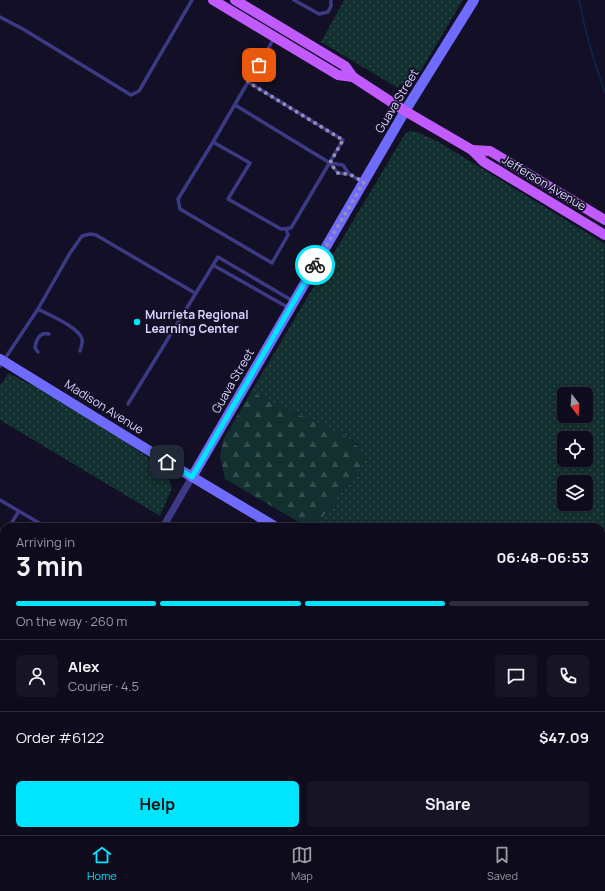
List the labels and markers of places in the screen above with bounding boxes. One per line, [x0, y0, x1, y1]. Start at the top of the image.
pin [242, 48, 276, 82]
place label: Murrieta Regional Learning Center [145, 306, 249, 337]
marker: Murrieta Regional Learning Center [132, 317, 142, 327]
pin [150, 445, 184, 479]

